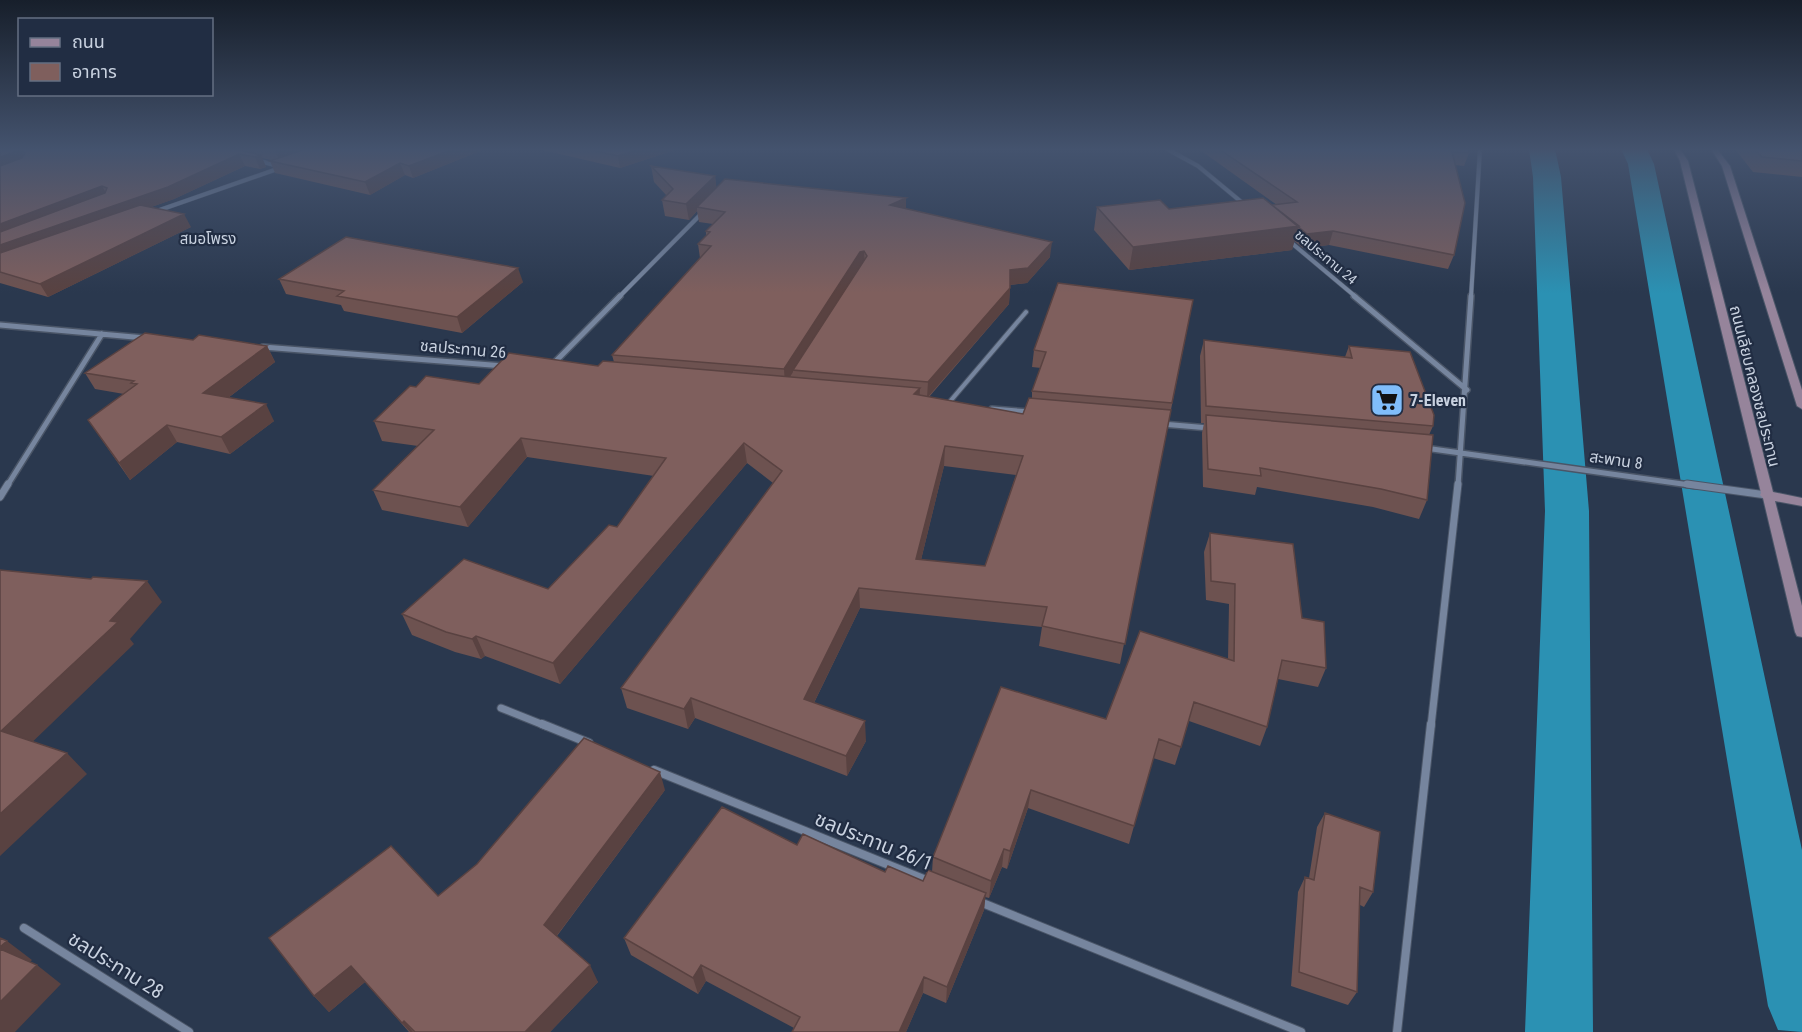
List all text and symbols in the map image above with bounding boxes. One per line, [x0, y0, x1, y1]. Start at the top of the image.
legend [18, 18, 213, 96]
text: ถนน [72, 31, 105, 52]
text: อาคาร [72, 61, 117, 82]
street label: ชลประทาน 24 [1292, 227, 1360, 287]
district label: สมอโพรง [180, 230, 236, 248]
street label: ถนนเลียบคลองชลประทาน [1726, 303, 1784, 469]
street label: ชลประทาน 26 [419, 336, 507, 362]
supermarket icon: 7-Eleven [1369, 382, 1405, 418]
place label: 7-Eleven [1410, 391, 1466, 410]
street label: สะพาน 8 [1588, 447, 1644, 473]
street label: ชลประทาน 26/1 [811, 806, 937, 876]
street label: ชลประทาน 28 [64, 926, 168, 1004]

